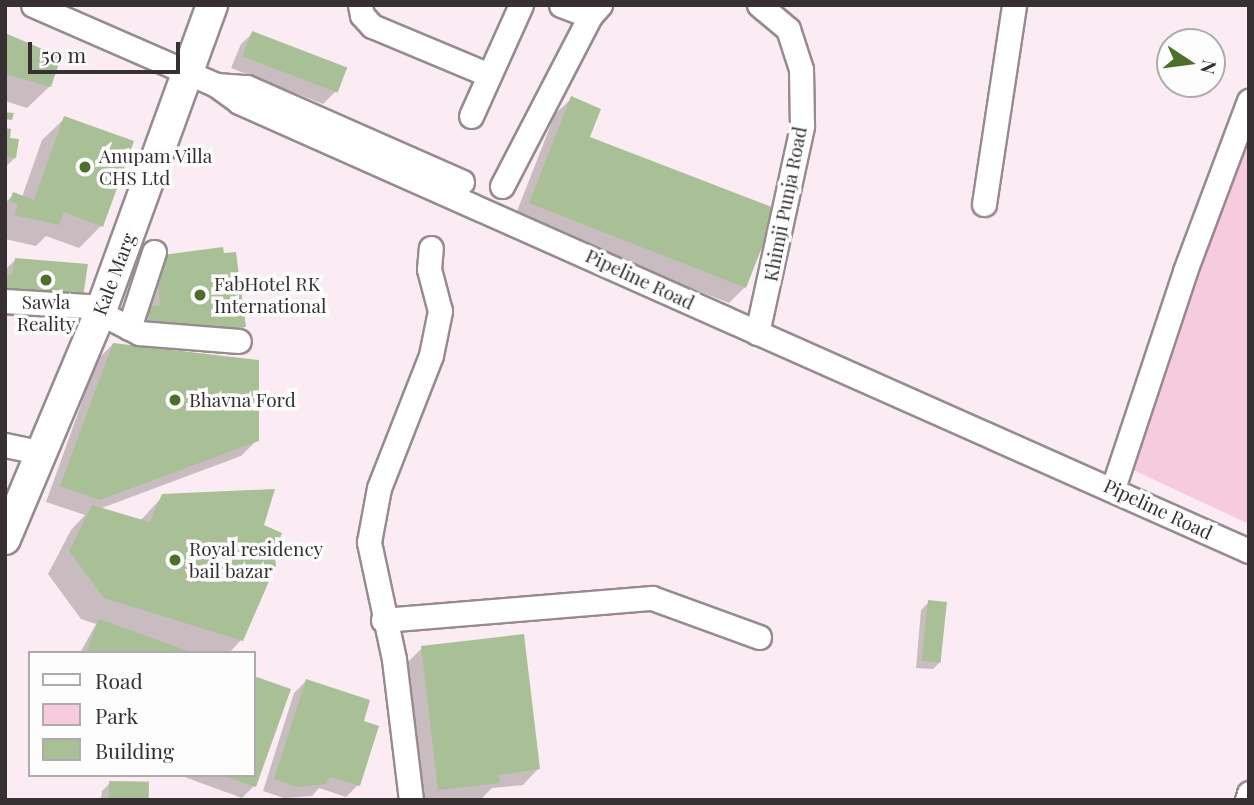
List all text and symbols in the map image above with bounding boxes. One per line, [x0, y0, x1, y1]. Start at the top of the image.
scale bar [32, 28, 184, 72]
north arrow [1156, 28, 1226, 98]
text: 50 m [41, 40, 86, 68]
text: N [1195, 58, 1224, 77]
street label: Khimji Punja Road [759, 125, 811, 283]
place label: Anupam Villa CHS Ltd [99, 145, 213, 189]
marker: Anupam Villa CHS Ltd [77, 159, 93, 175]
street label: Kale Marg [88, 230, 140, 318]
street label: Pipeline Road [582, 244, 698, 314]
marker: Sawla Reality [38, 272, 54, 288]
place label: FabHotel RK International [214, 273, 326, 317]
marker: FabHotel RK International [192, 287, 208, 303]
place label: Sawla Reality [17, 291, 75, 335]
place label: Bhavna Ford [189, 389, 296, 411]
marker: Bhavna Ford [167, 392, 183, 408]
street label: Pipeline Road [1100, 474, 1216, 544]
place label: Royal residency bail bazar [189, 538, 323, 582]
marker: Royal residency bail bazar [167, 552, 183, 568]
legend [28, 651, 256, 777]
text: Road [95, 666, 143, 694]
text: Park [95, 701, 138, 729]
text: Building [95, 736, 174, 764]

